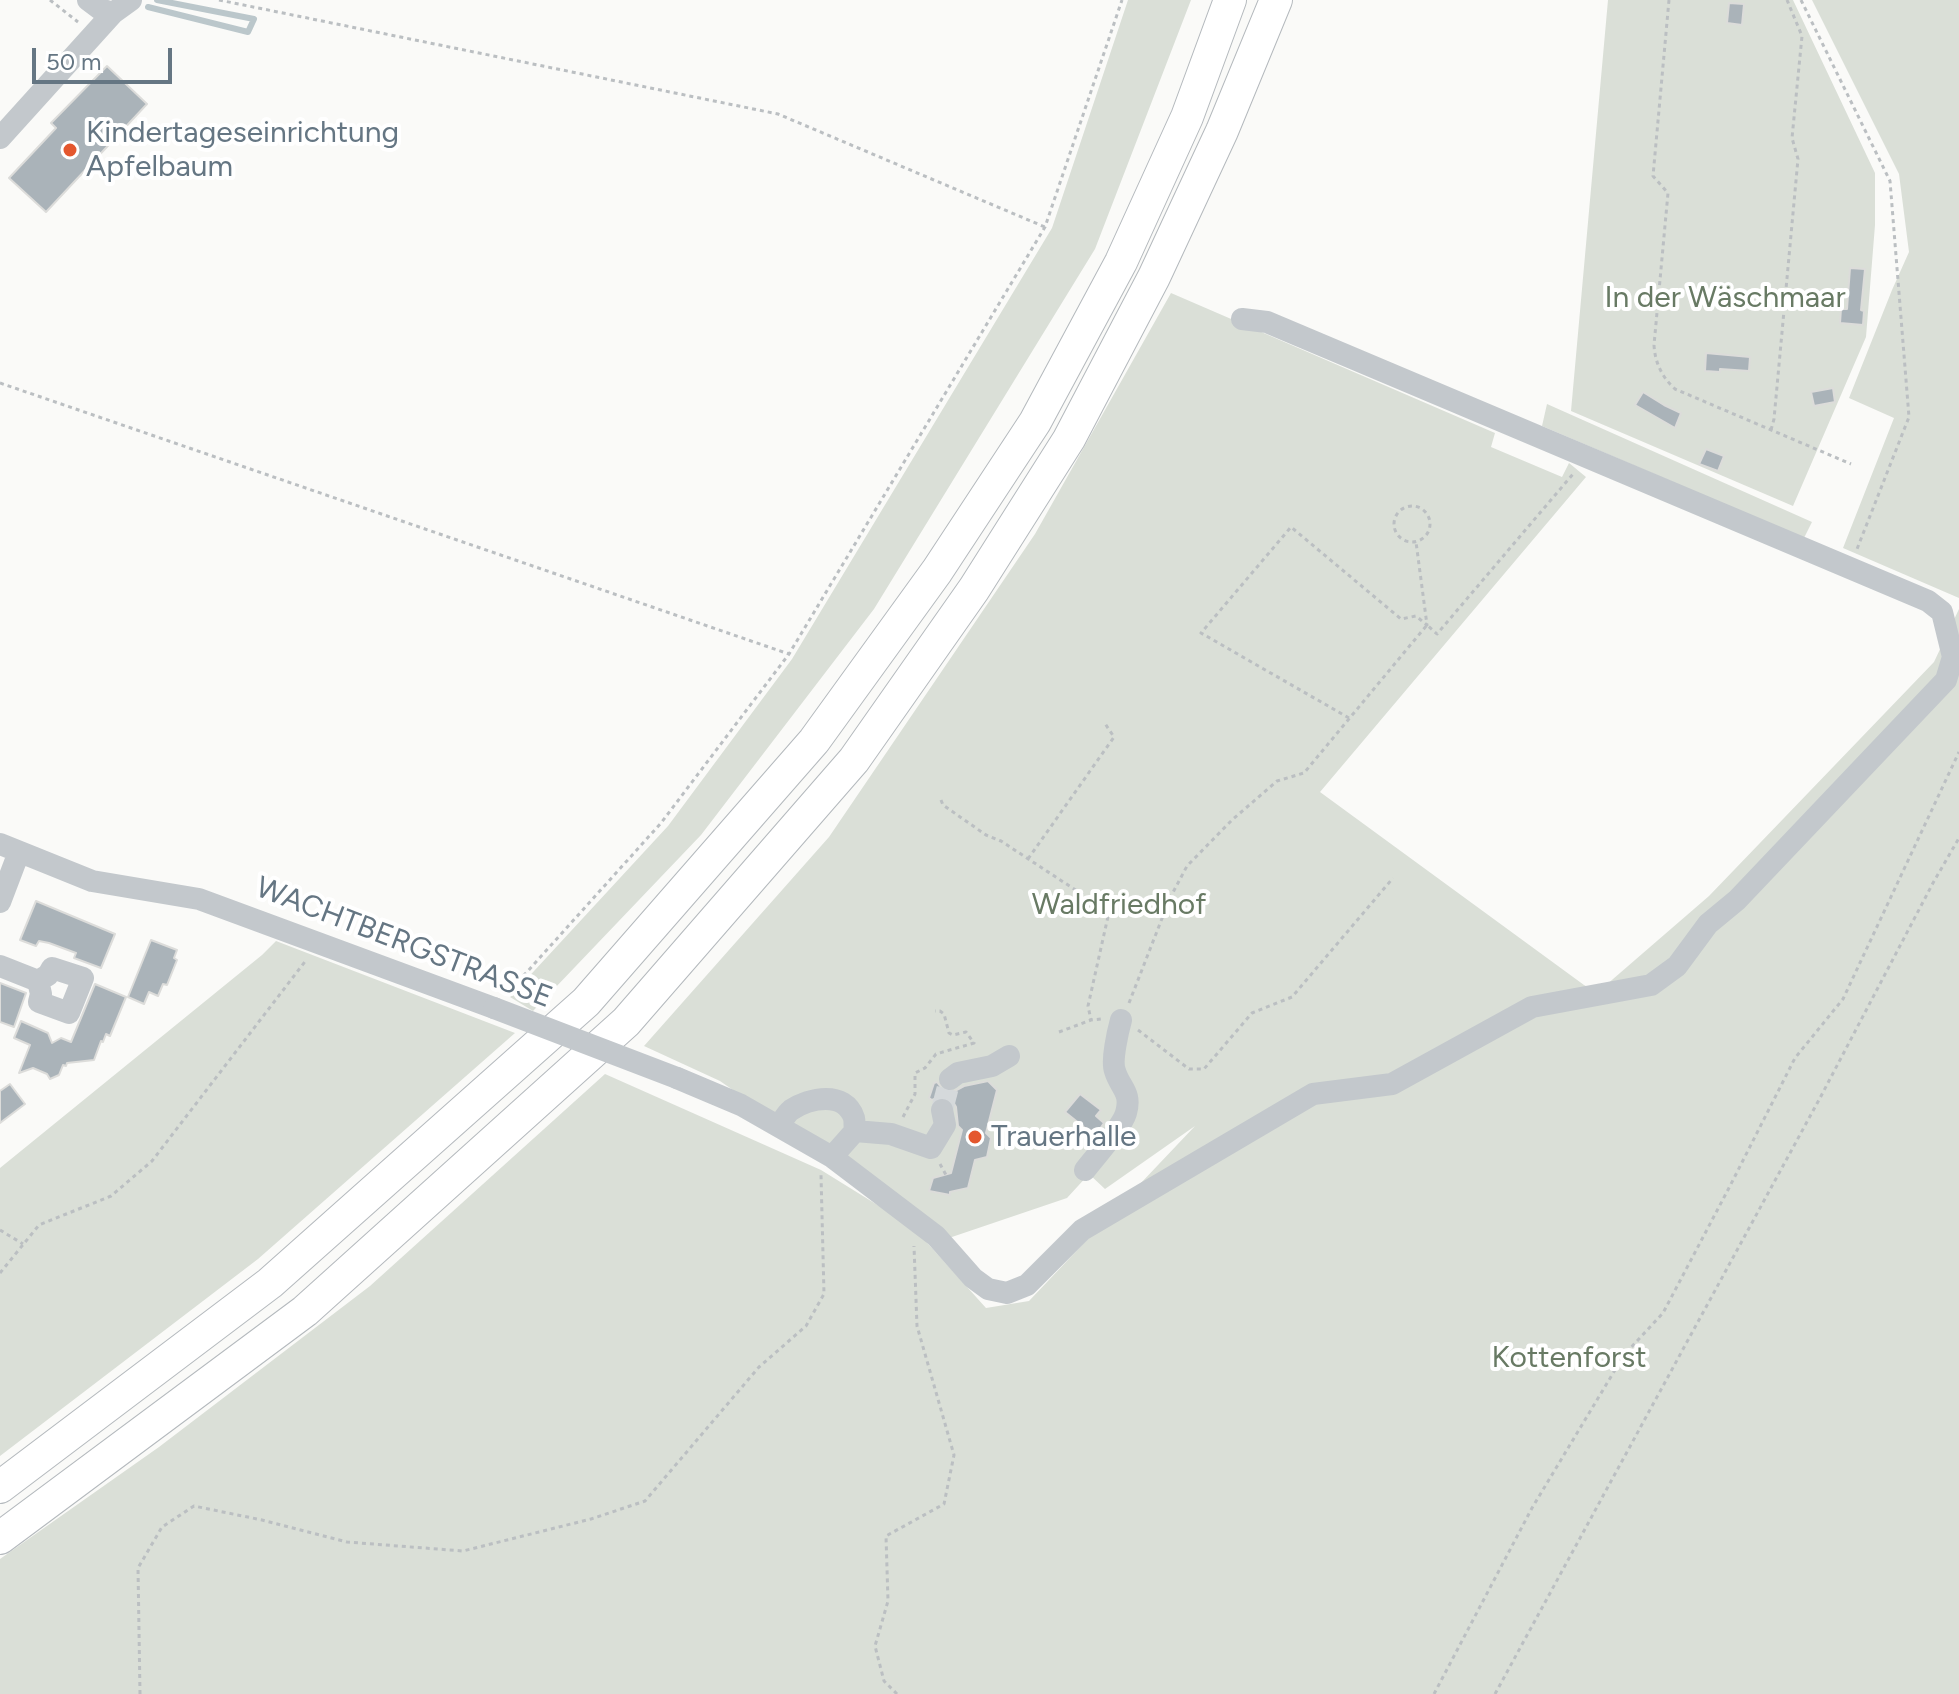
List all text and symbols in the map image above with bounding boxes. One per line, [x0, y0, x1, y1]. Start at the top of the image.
scale bar [36, 32, 176, 82]
text: 50 m [46, 47, 102, 76]
place label: Kindertageseinrichtung Apfelbaum [86, 115, 399, 186]
marker: Kindertageseinrichtung Apfelbaum [61, 141, 79, 159]
park label: In der Wäschmaar [1604, 280, 1846, 316]
street label: WACHTBERGSTRASSE [251, 870, 557, 1016]
park label: Waldfriedhof [1032, 887, 1206, 923]
place label: Trauerhalle [991, 1119, 1136, 1155]
marker: Trauerhalle [966, 1128, 984, 1146]
park label: Kottenforst [1491, 1340, 1647, 1376]

